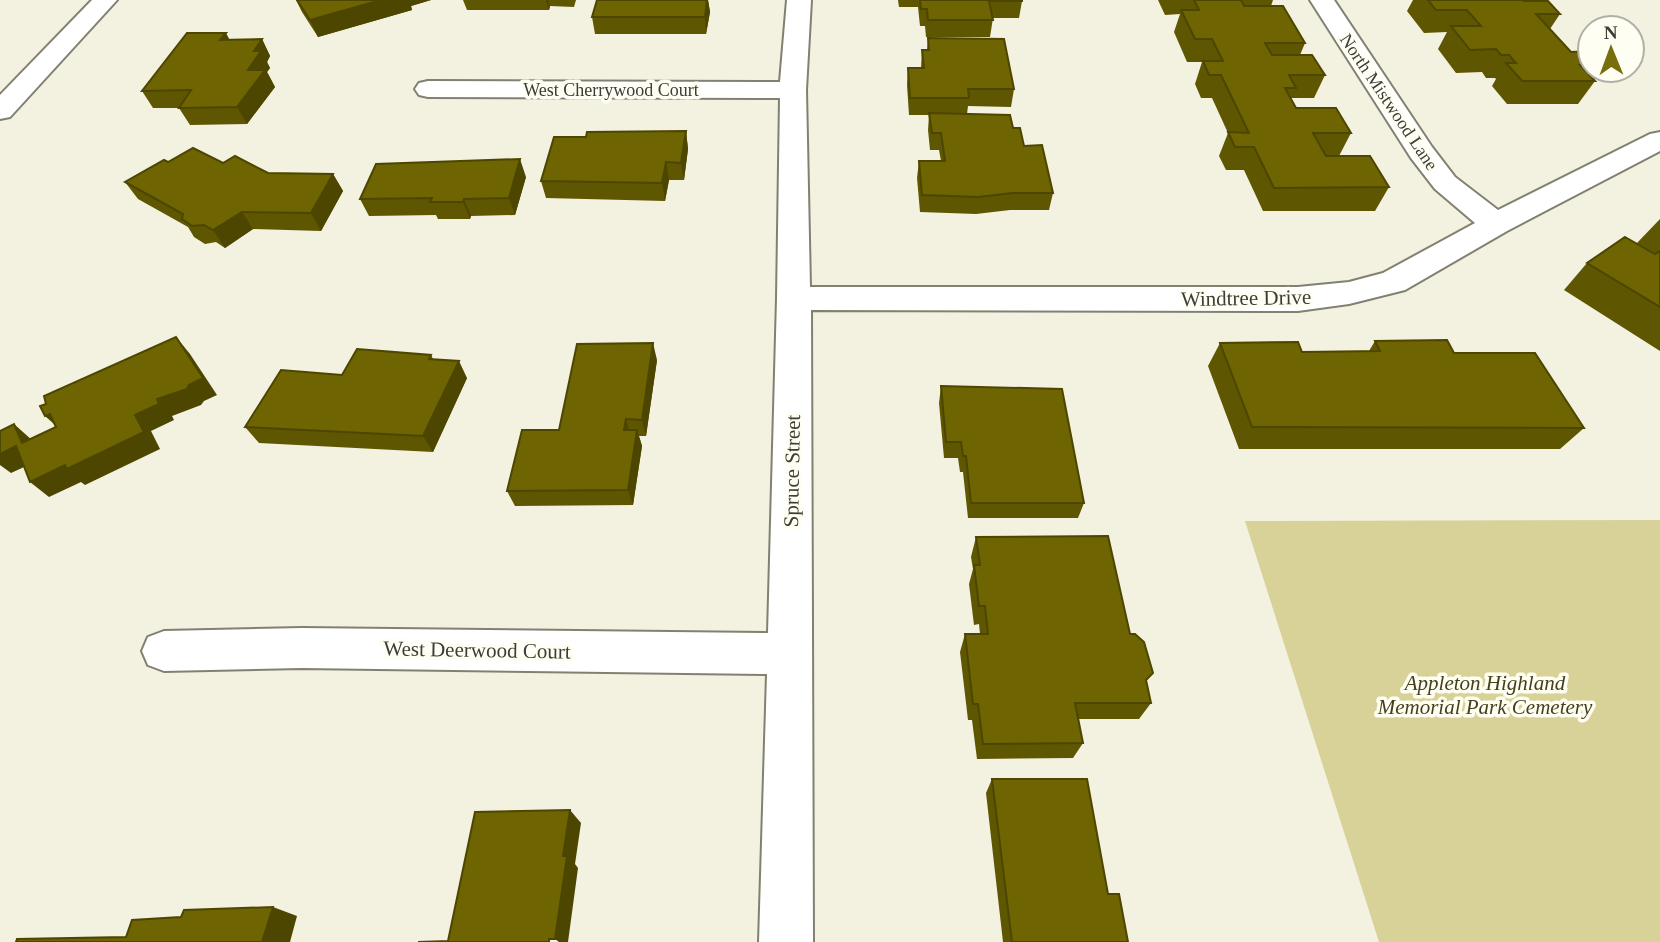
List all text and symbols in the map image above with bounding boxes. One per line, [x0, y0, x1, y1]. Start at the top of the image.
north arrow [1576, 14, 1646, 84]
text: N [1604, 22, 1618, 43]
street label: North Mistwood Lane [1336, 30, 1442, 174]
street label: West Cherrywood Court [523, 80, 699, 100]
street label: Windtree Drive [1181, 285, 1311, 311]
street label: Spruce Street [779, 414, 805, 527]
street label: West Deerwood Court [383, 636, 571, 664]
park label: Appleton Highland Memorial Park Cemetery [1377, 671, 1593, 719]

